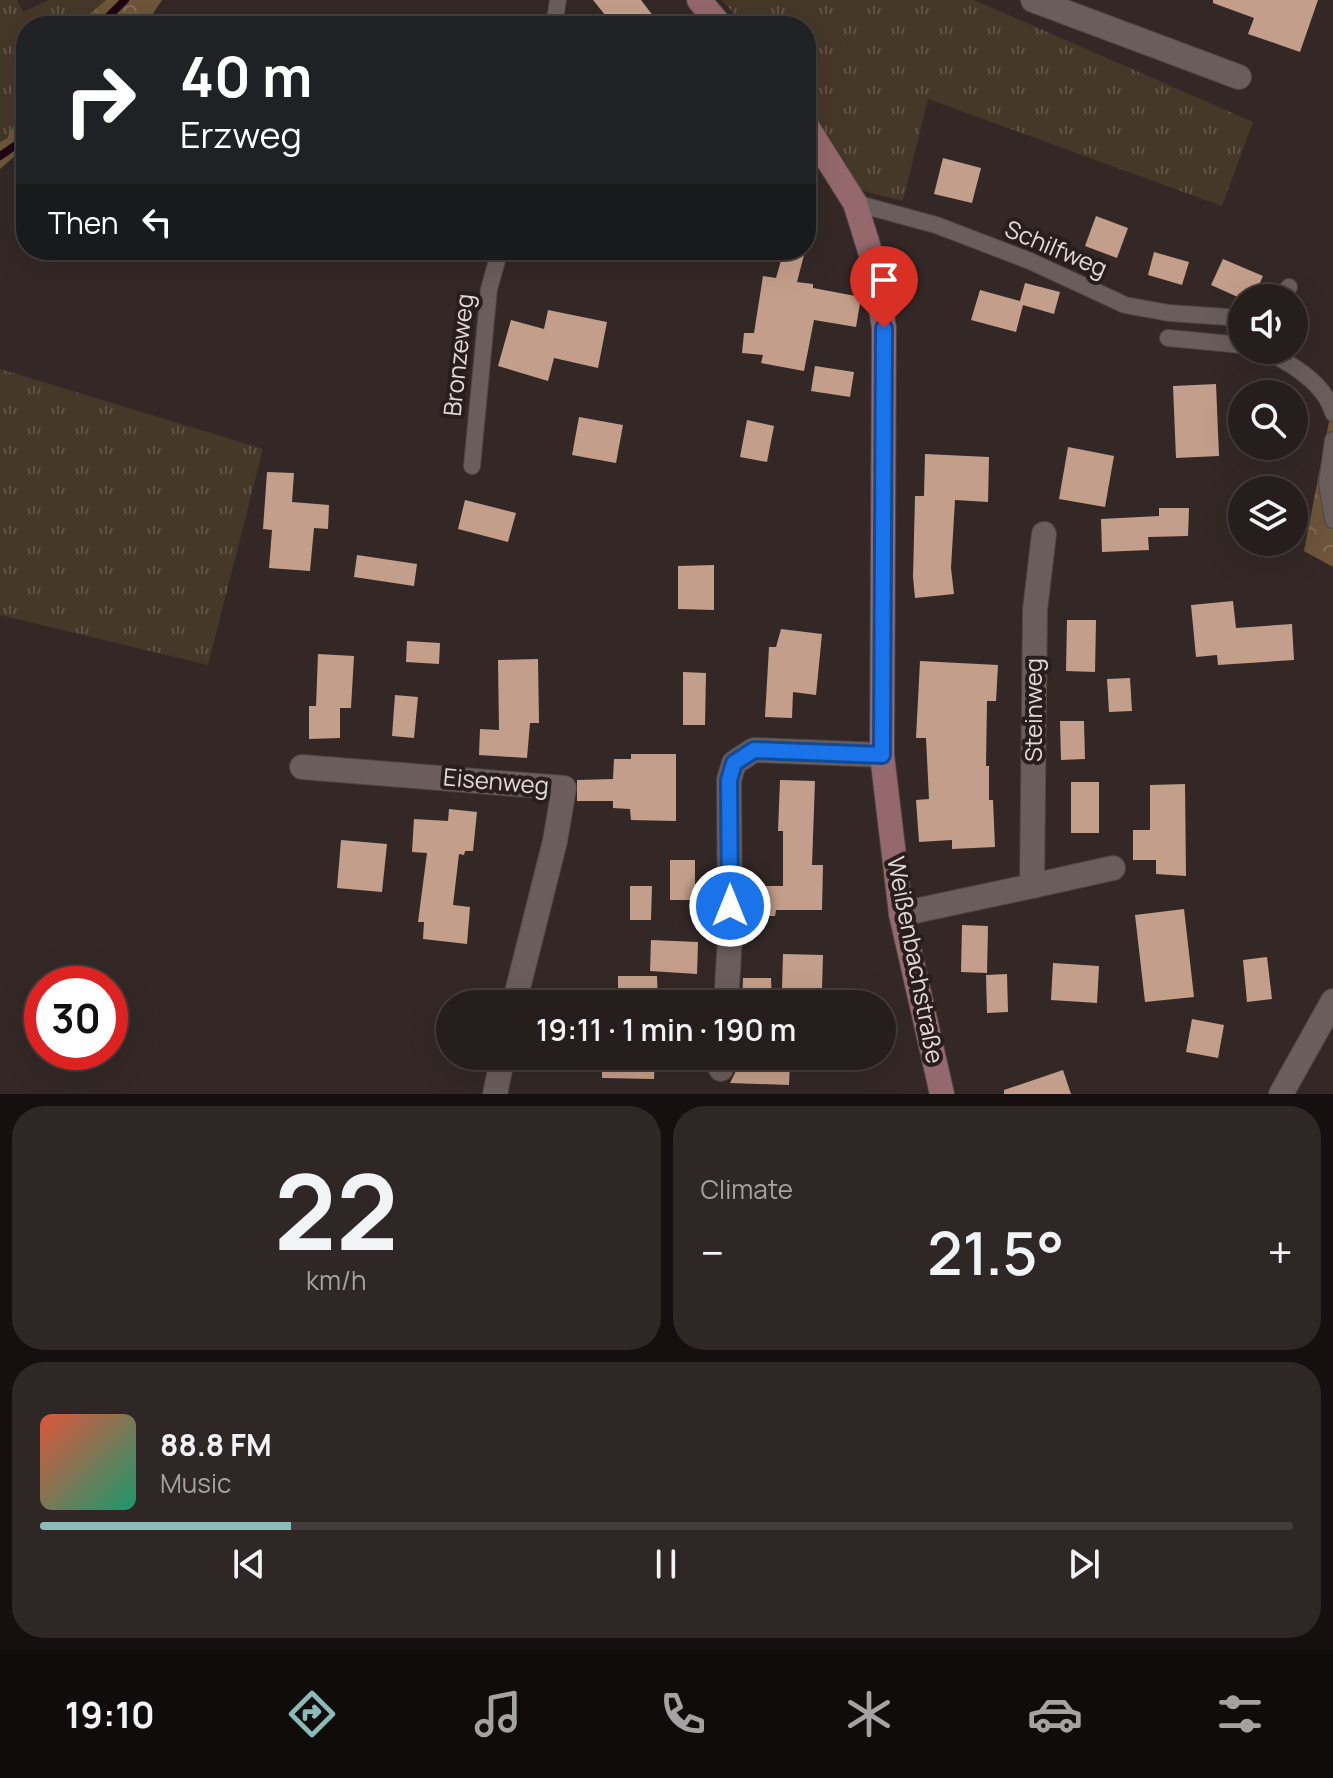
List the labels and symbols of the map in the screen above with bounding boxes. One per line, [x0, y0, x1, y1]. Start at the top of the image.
street label: Schilfweg [1000, 211, 1113, 284]
pin [850, 246, 918, 328]
street label: Bronzeweg [435, 292, 480, 418]
street label: Steinweg [1016, 658, 1049, 762]
street label: Eisenweg [442, 759, 550, 802]
street label: Weißenbachstraße [880, 853, 953, 1066]
position arrow [688, 864, 772, 948]
speed limit sign: 30 [24, 966, 128, 1070]

